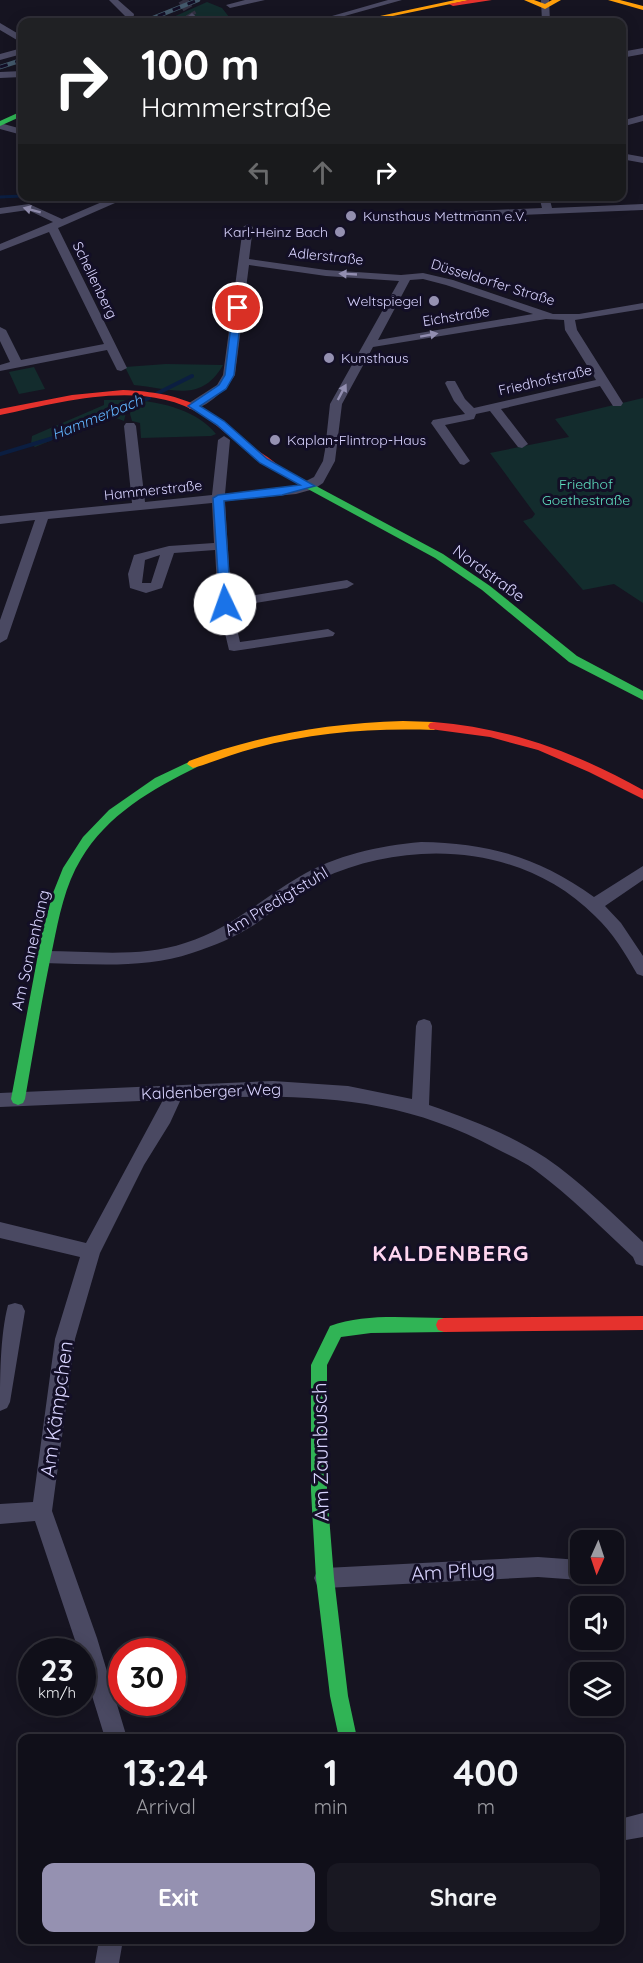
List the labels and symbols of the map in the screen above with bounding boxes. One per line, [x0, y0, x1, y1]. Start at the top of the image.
one-way arrow [23, 205, 41, 214]
place label: Kunsthaus Mettmann e.V. [363, 207, 527, 225]
marker: Kunsthaus Mettmann e.V. [344, 209, 358, 223]
place label: Karl-Heinz Bach [224, 223, 328, 241]
marker: Karl-Heinz Bach [333, 225, 347, 239]
street label: Schellenberg [69, 238, 121, 322]
street label: Adlerstraße [288, 243, 364, 269]
street label: Düsseldorfer Straße [429, 255, 557, 309]
one-way arrow [339, 269, 358, 278]
pin [212, 282, 263, 333]
place label: Weltspiegel [347, 292, 422, 310]
marker: Weltspiegel [427, 294, 441, 308]
street label: Eichstraße [421, 302, 491, 330]
one-way arrow [419, 331, 438, 340]
place label: Kunsthaus [341, 349, 408, 367]
marker: Kunsthaus [322, 351, 336, 365]
street label: Friedhofstraße [496, 360, 594, 400]
one-way arrow [337, 383, 347, 401]
water label: Hammerbach [49, 390, 145, 444]
place label: Kaplan-Flintrop-Haus [287, 431, 426, 449]
marker: Kaplan-Flintrop-Haus [268, 433, 282, 447]
park label: Friedhof Goethestraße [542, 475, 630, 509]
street label: Hammerstraße [103, 476, 203, 504]
street label: Nordstraße [449, 540, 529, 606]
position arrow [193, 572, 257, 636]
street label: Am Predigtstuhl [221, 862, 331, 940]
street label: Am Sonnenhang [6, 888, 54, 1012]
street label: Kaldenberger Weg [141, 1079, 281, 1103]
district label: KALDENBERG [372, 1239, 530, 1267]
street label: Am Kämpchen [34, 1339, 78, 1479]
street label: Am Zaunbusch [306, 1382, 334, 1522]
north arrow [570, 1530, 624, 1584]
street label: Am Pflug [410, 1556, 496, 1586]
speed limit sign: 30 [108, 1638, 186, 1716]

